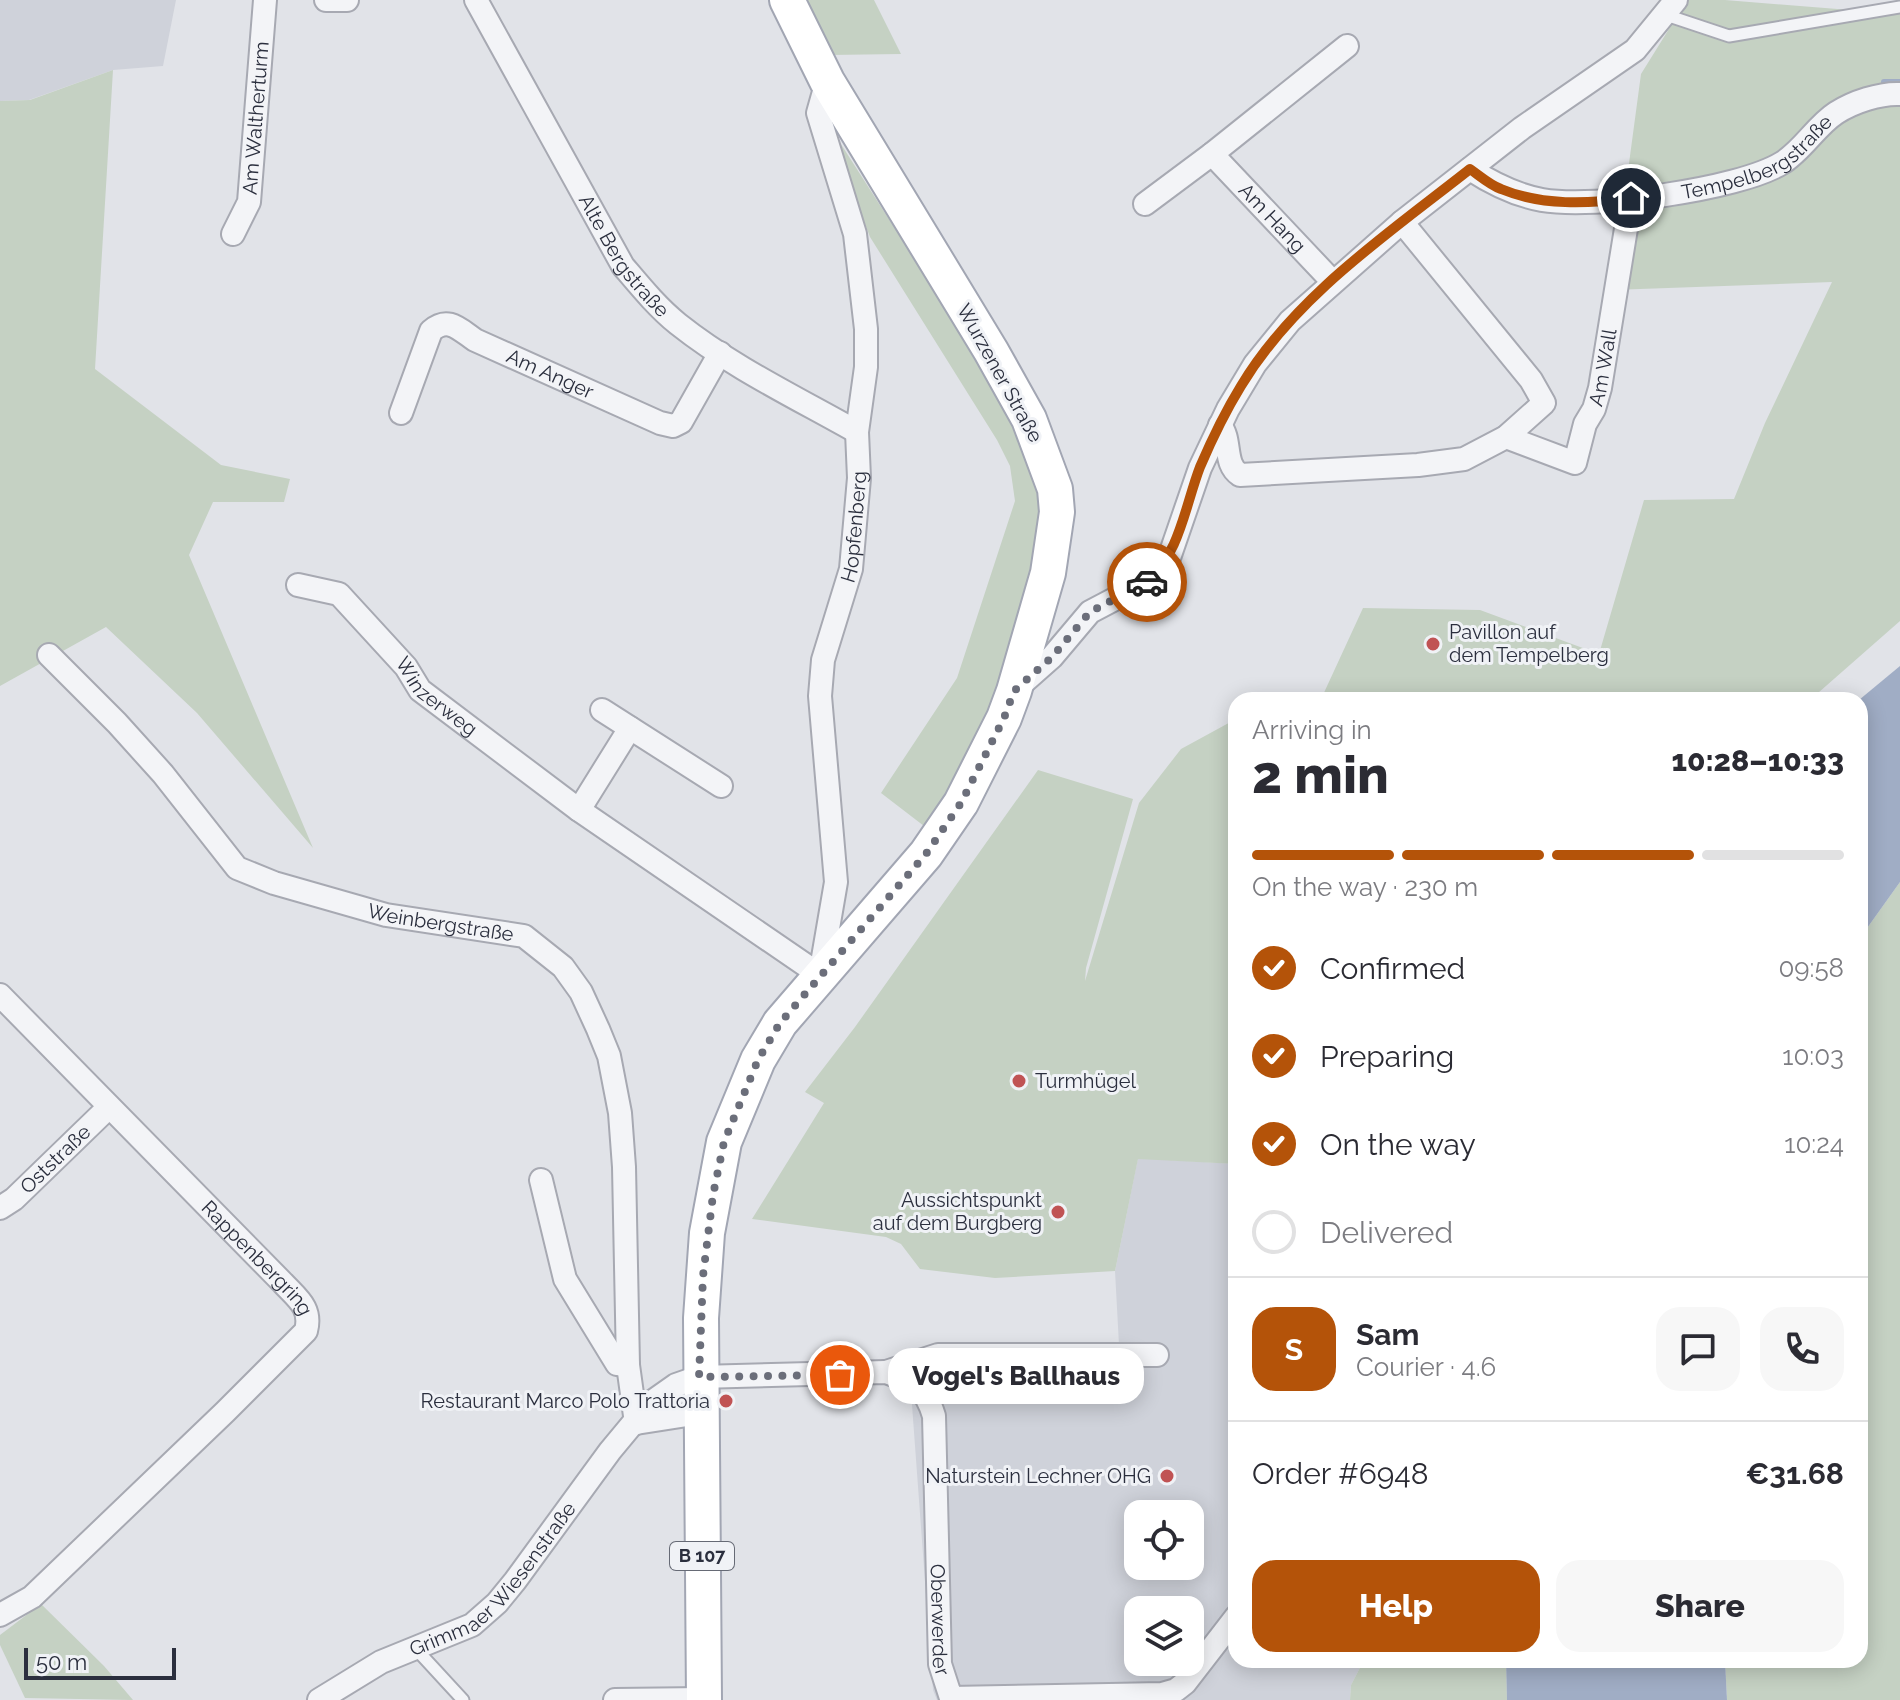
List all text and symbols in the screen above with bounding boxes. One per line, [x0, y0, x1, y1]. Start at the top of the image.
street label: Am Waltherturm [238, 40, 274, 196]
street label: Tempelbergstraße [1680, 109, 1837, 204]
pin [1597, 164, 1665, 232]
icon: home [1609, 176, 1653, 220]
street label: Am Hang [1234, 178, 1311, 258]
street label: Alte Bergstraße [574, 190, 674, 322]
street label: Wurzener Straße [952, 300, 1048, 447]
street label: Am Wall [1583, 327, 1622, 409]
street label: Am Anger [503, 344, 597, 404]
street label: Hopfenberg [836, 471, 871, 585]
courier [1107, 542, 1187, 622]
icon: car [1125, 560, 1169, 604]
place label: Pavillon auf dem Tempelberg [1449, 620, 1609, 667]
marker: Pavillon auf dem Tempelberg [1424, 635, 1442, 653]
street label: Winzerweg [391, 652, 482, 741]
text: Arriving in [1252, 715, 1372, 745]
text: 10:28–10:33 [1671, 743, 1844, 778]
text: 2 min [1252, 744, 1389, 805]
text: On the way · 230 m [1252, 872, 1478, 902]
street label: Weinbergstraße [365, 898, 516, 946]
icon: check [1252, 946, 1296, 990]
text: Confirmed [1320, 951, 1465, 986]
text: 09:58 [1778, 953, 1844, 983]
icon: check [1252, 1034, 1296, 1078]
text: Preparing [1320, 1039, 1454, 1074]
text: 10:03 [1782, 1041, 1844, 1071]
place label: Turmhügel [1035, 1069, 1136, 1093]
marker: Turmhügel [1010, 1072, 1028, 1090]
street label: Oststraße [15, 1120, 96, 1198]
icon: check [1252, 1122, 1296, 1166]
text: On the way [1320, 1127, 1476, 1162]
text: 10:24 [1784, 1129, 1844, 1159]
place label: Aussichtspunkt auf dem Burgberg [873, 1188, 1042, 1235]
street label: Rappenbergring [197, 1195, 318, 1319]
marker: Aussichtspunkt auf dem Burgberg [1049, 1203, 1067, 1221]
text: Delivered [1320, 1215, 1453, 1250]
button: chat [1656, 1307, 1740, 1391]
button: phone [1760, 1307, 1844, 1391]
text: Sam [1356, 1317, 1419, 1352]
text: S [1285, 1332, 1303, 1367]
pin [806, 1341, 874, 1409]
callout: Vogel's Ballhaus [888, 1347, 1144, 1403]
text: Courier · 4.6 [1356, 1352, 1496, 1382]
icon: bag [818, 1353, 862, 1397]
text: Vogel's Ballhaus [912, 1361, 1120, 1391]
place label: Restaurant Marco Polo Trattoria [421, 1389, 710, 1413]
marker: Restaurant Marco Polo Trattoria [717, 1392, 735, 1410]
text: Order #6948 [1252, 1456, 1429, 1491]
text: €31.68 [1745, 1456, 1844, 1491]
place label: Naturstein Lechner OHG [925, 1464, 1151, 1488]
marker: Naturstein Lechner OHG [1158, 1467, 1176, 1485]
street label: Grimmaer Wiesenstraße [406, 1497, 581, 1661]
map controls [1124, 1500, 1204, 1676]
button: locate [1124, 1500, 1204, 1580]
road number: B 107 [670, 1542, 734, 1570]
button: Help [1252, 1560, 1540, 1652]
button: Share [1556, 1560, 1844, 1652]
street label: Oberwerder [926, 1564, 955, 1679]
button: layers [1124, 1596, 1204, 1676]
scale bar [24, 1644, 176, 1680]
text: 50 m [36, 1649, 87, 1675]

